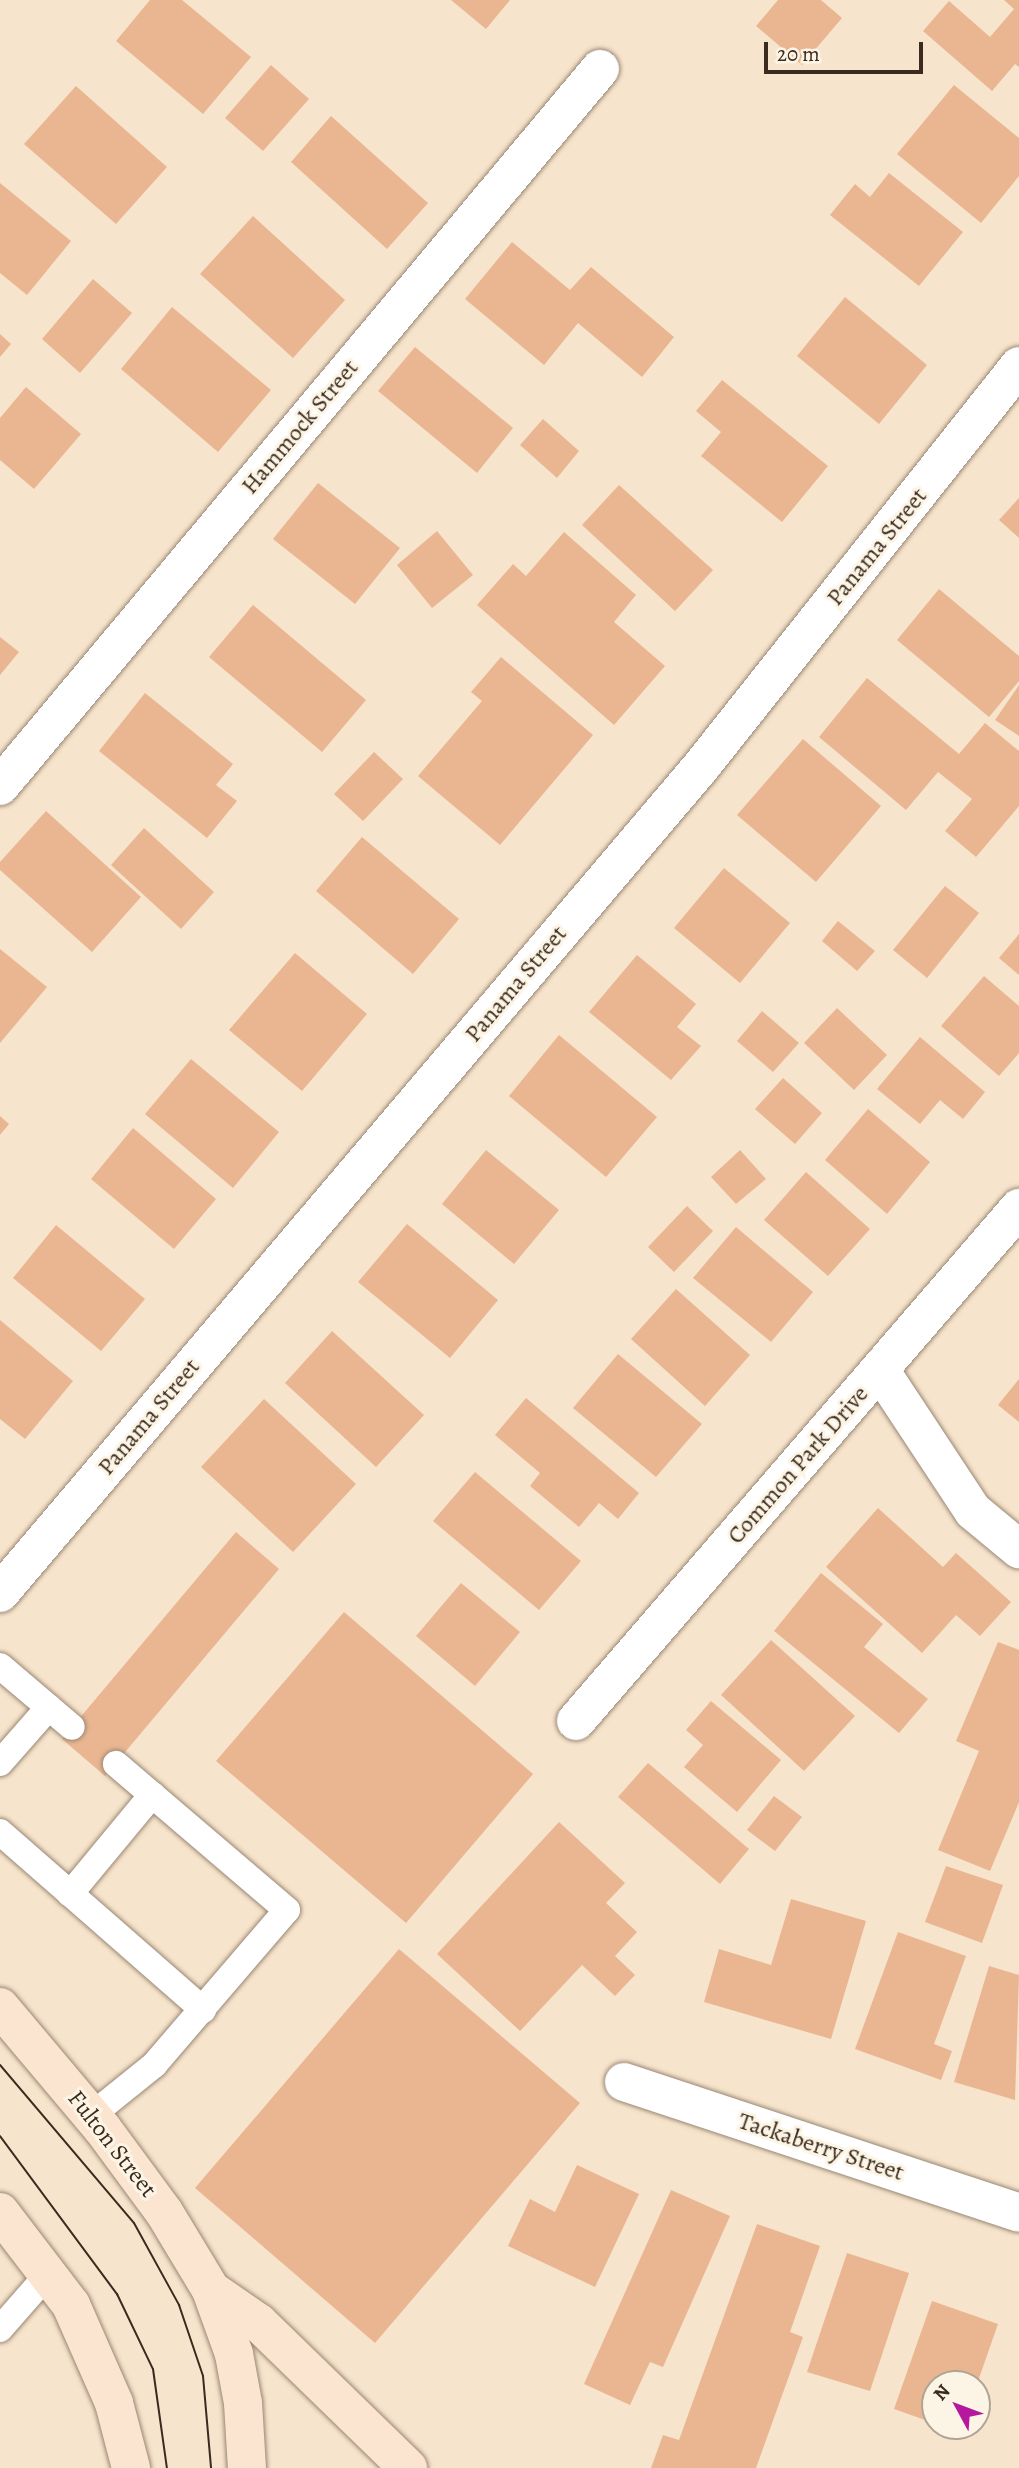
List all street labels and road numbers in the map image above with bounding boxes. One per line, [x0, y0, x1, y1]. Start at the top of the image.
street label: Hammock Street [235, 354, 365, 500]
street label: Panama Street [821, 482, 933, 612]
street label: Panama Street [459, 920, 573, 1048]
street label: Panama Street [92, 1353, 206, 1481]
street label: Common Park Drive [722, 1380, 874, 1550]
street label: Fulton Street [61, 2085, 163, 2203]
street label: Tackaberry Street [735, 2107, 907, 2187]

